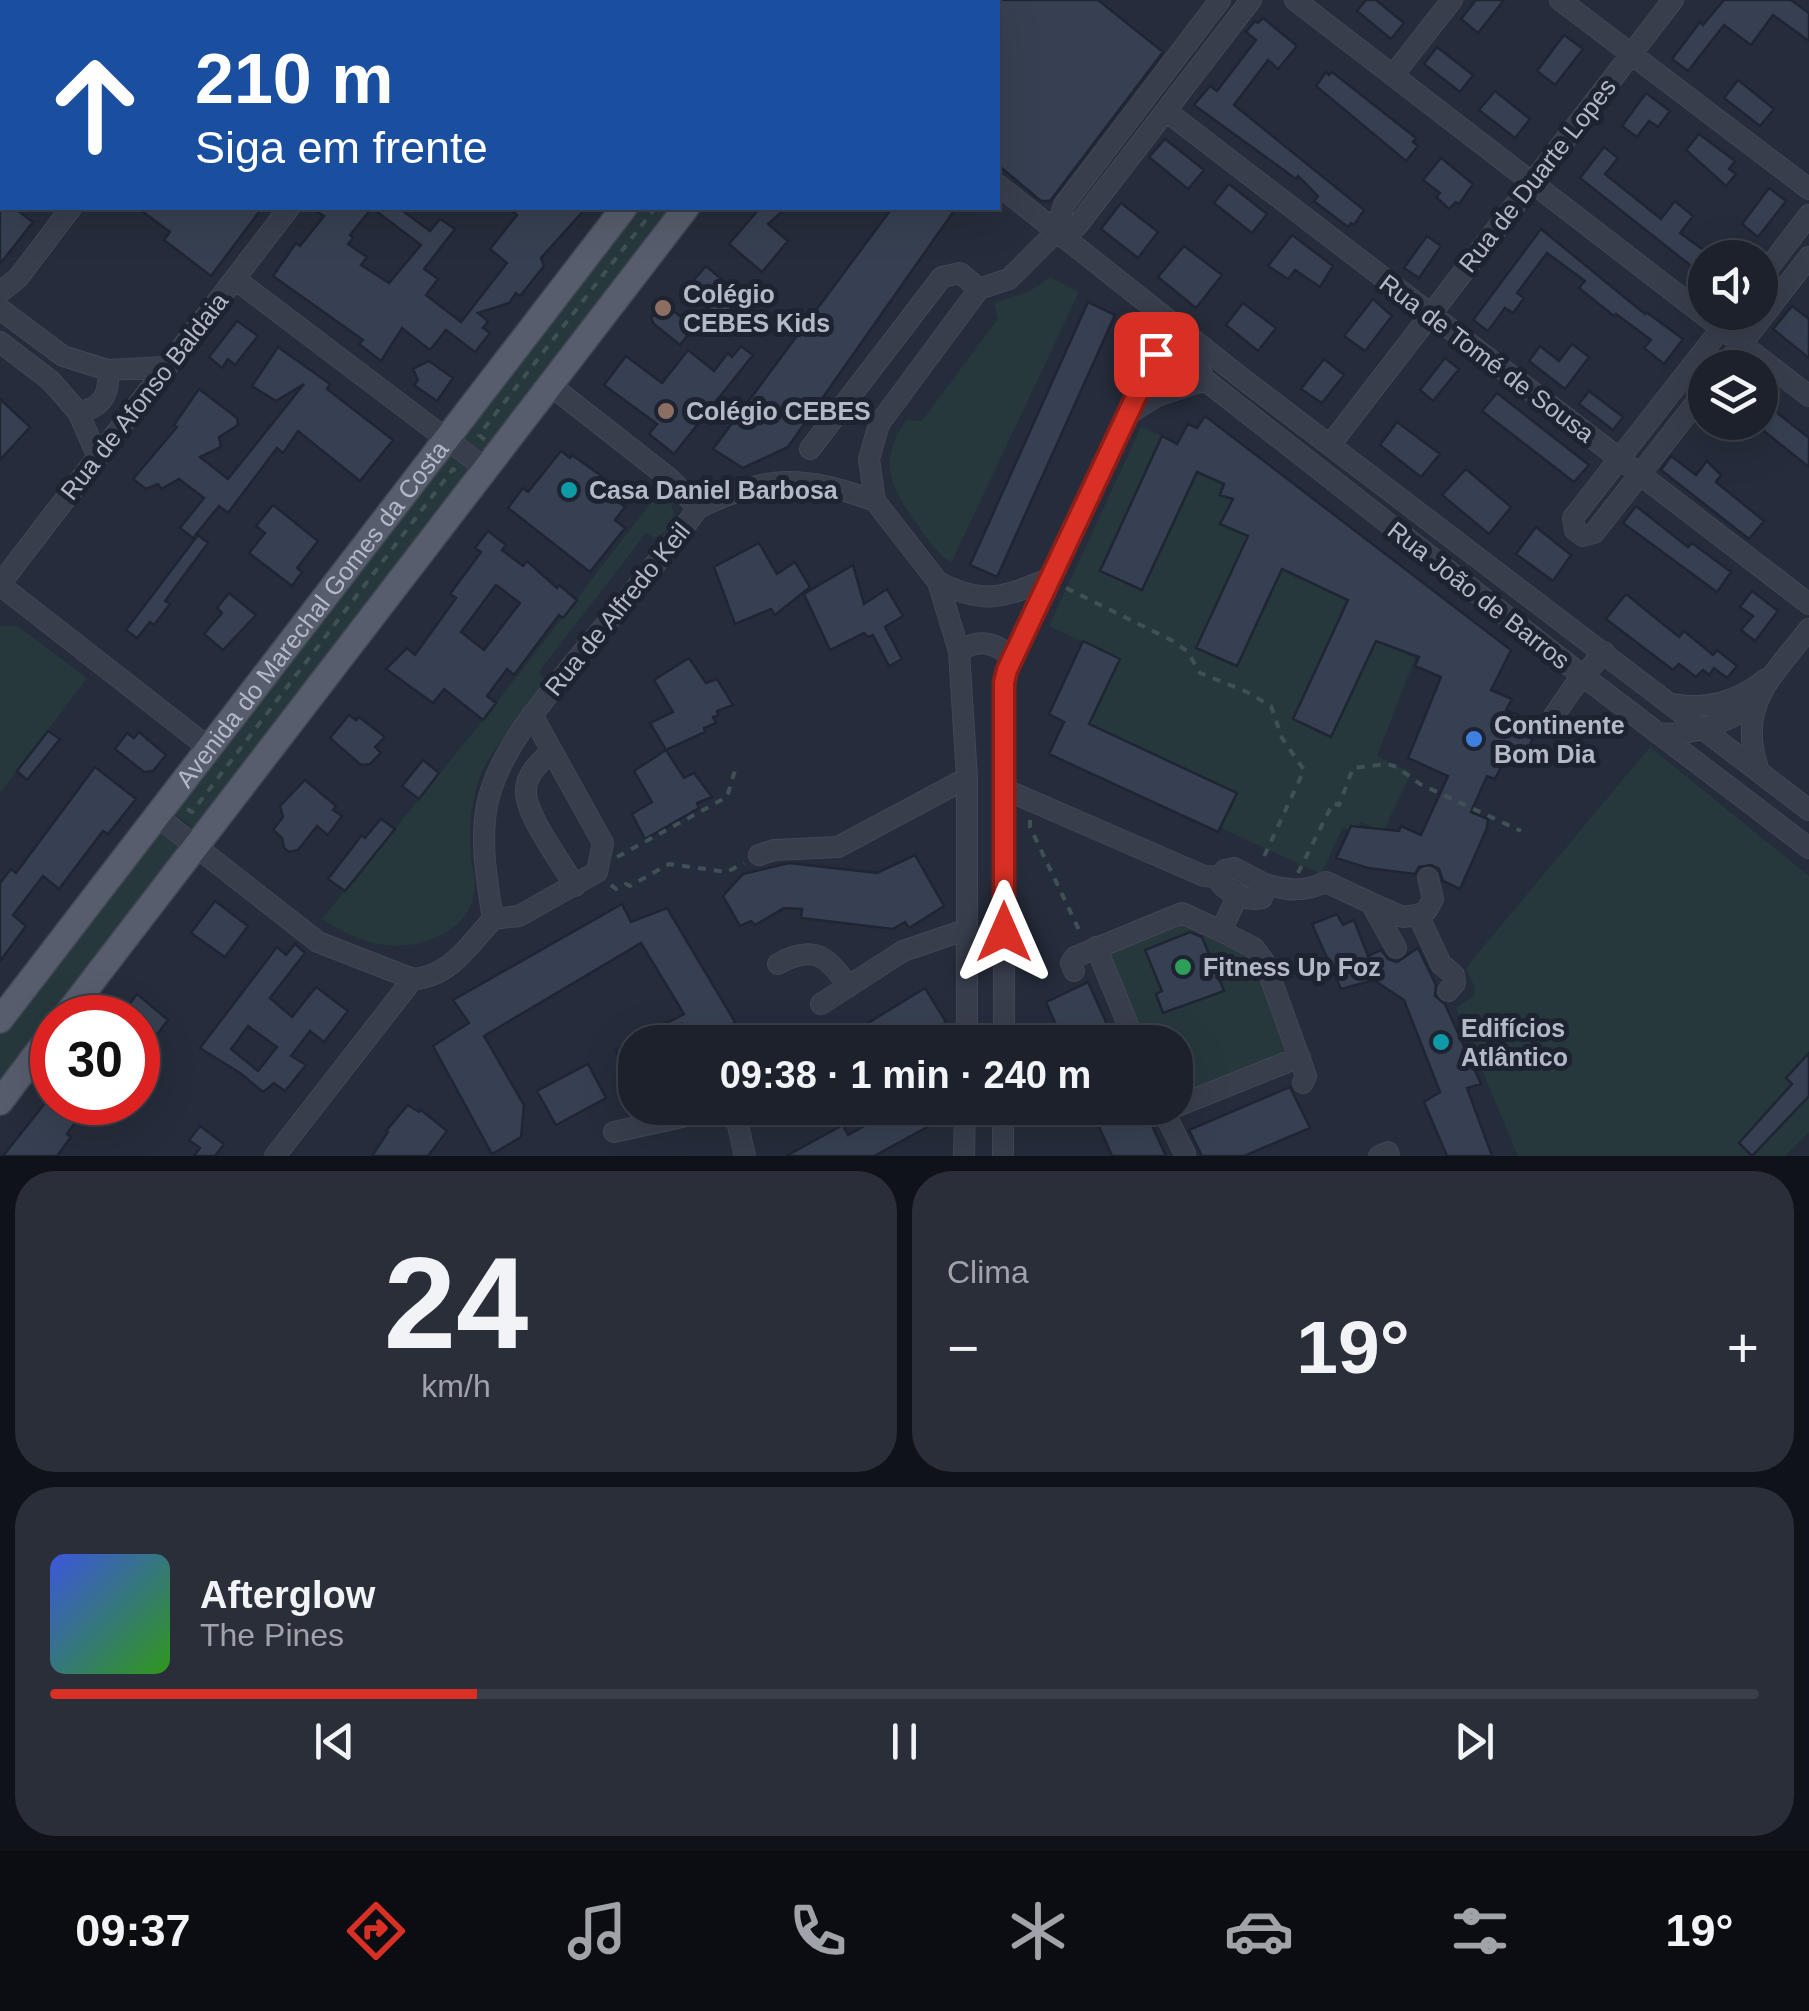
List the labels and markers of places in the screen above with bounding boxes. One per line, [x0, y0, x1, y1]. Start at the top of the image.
place label: Colégio CEBES Kids [683, 280, 830, 337]
marker: Colégio CEBES Kids [652, 297, 674, 319]
pin [1114, 312, 1199, 397]
place label: Colégio CEBES [686, 397, 871, 425]
marker: Colégio CEBES [655, 400, 677, 422]
place label: Casa Daniel Barbosa [589, 476, 839, 504]
marker: Casa Daniel Barbosa [558, 479, 580, 501]
place label: Continente Bom Dia [1494, 711, 1625, 768]
marker: Continente Bom Dia [1463, 728, 1485, 750]
place label: Fitness Up Foz [1203, 953, 1381, 981]
marker: Fitness Up Foz [1172, 956, 1194, 978]
place label: Edifícios Atlântico [1461, 1014, 1568, 1071]
marker: Edifícios Atlântico [1430, 1031, 1452, 1053]

